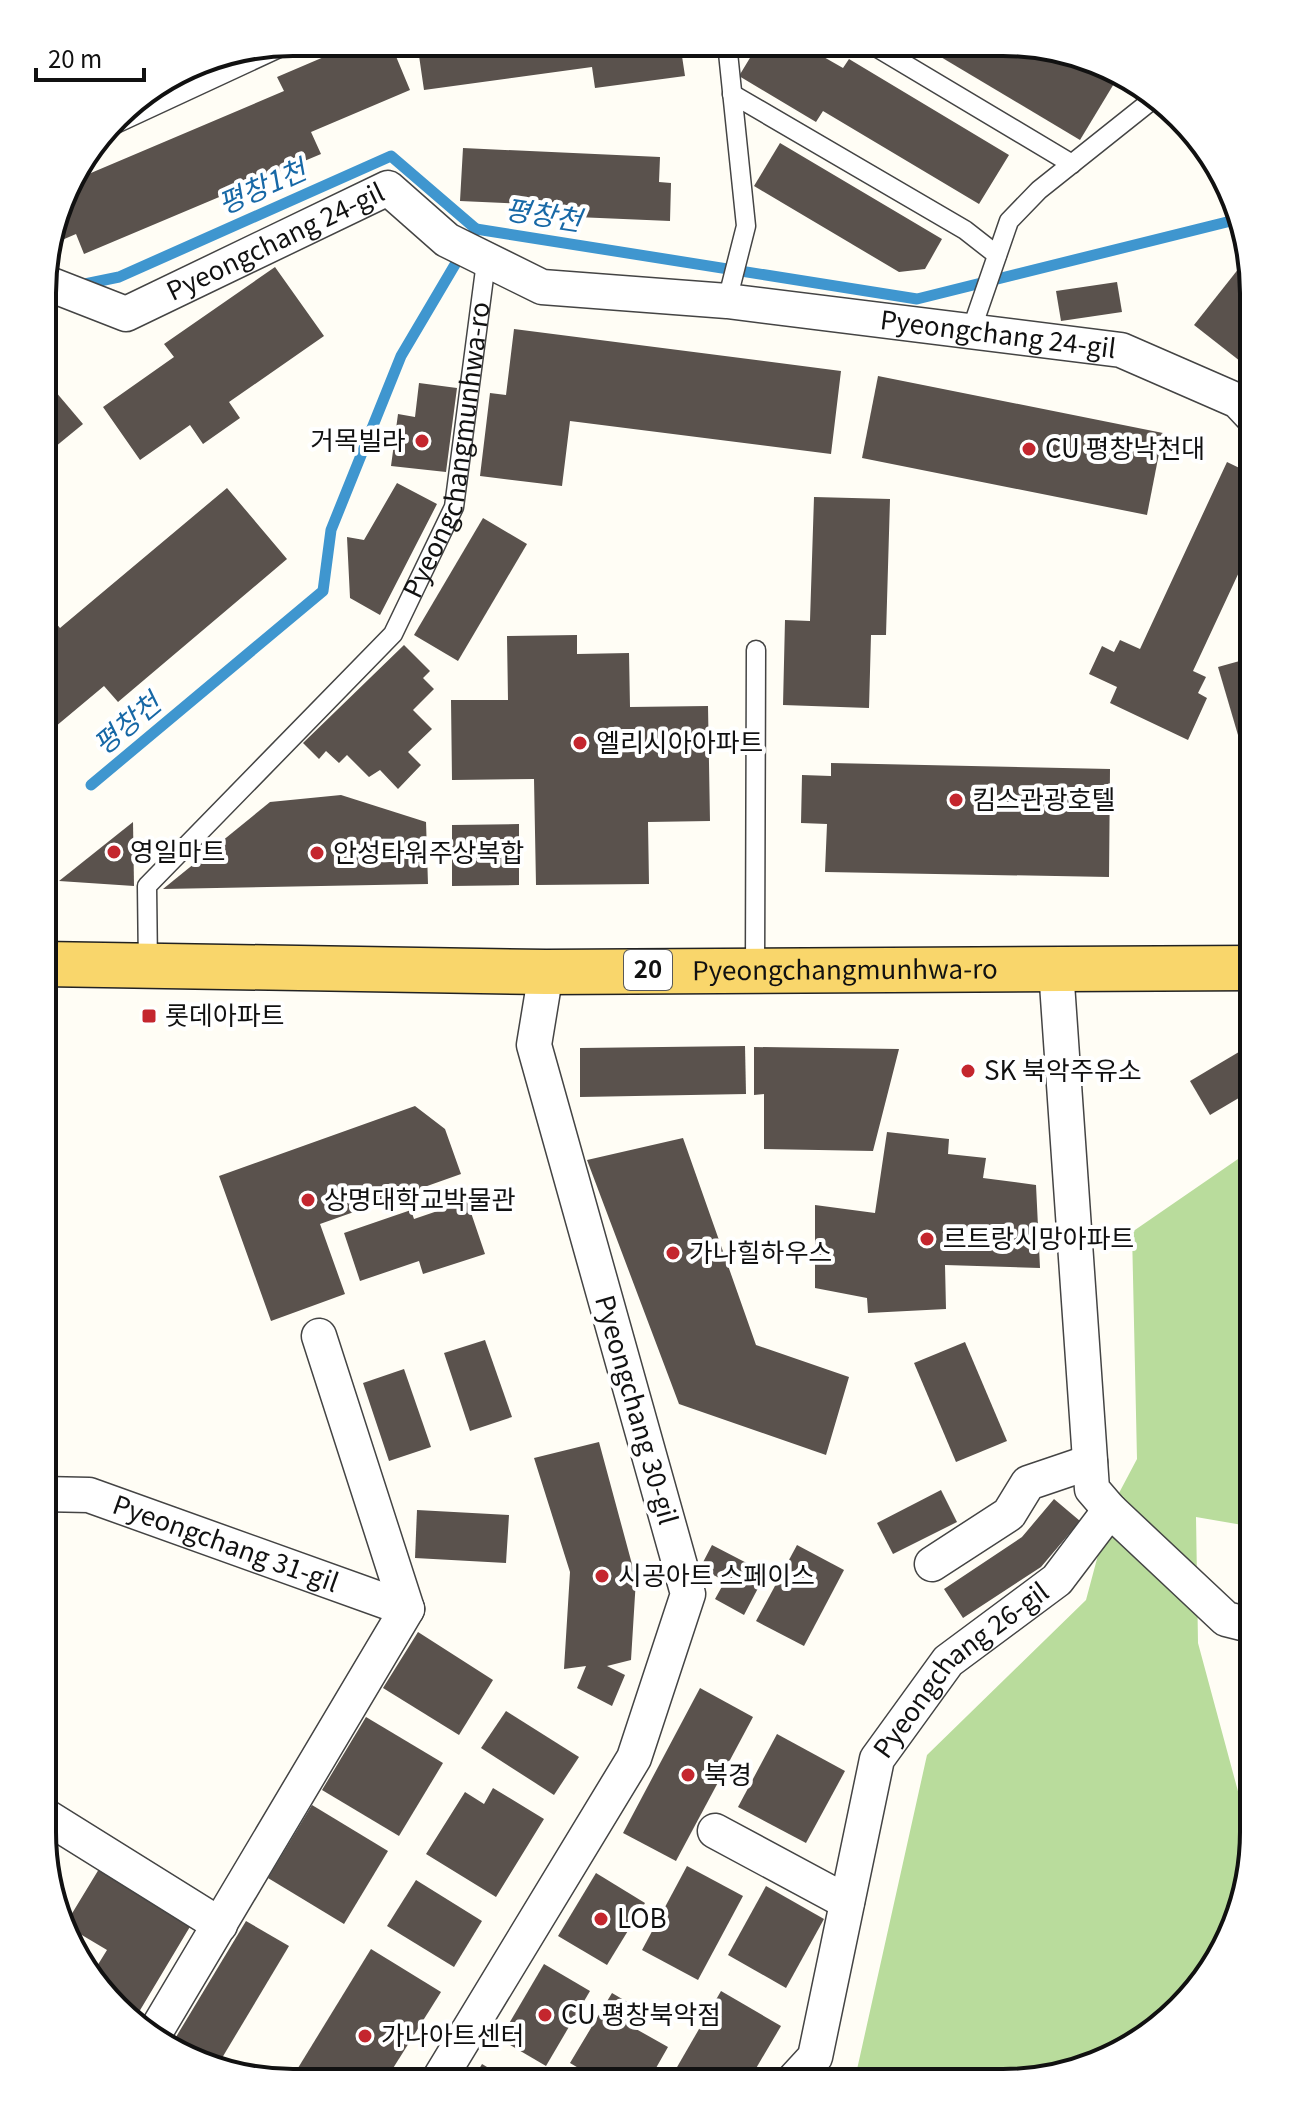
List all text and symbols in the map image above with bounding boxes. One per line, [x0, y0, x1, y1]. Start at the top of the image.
scale bar [36, 32, 144, 82]
text: 20 m [48, 40, 102, 75]
water label: 평창1천 [211, 147, 315, 222]
street label: Pyeongchang 24-gil [160, 172, 389, 308]
water label: 평창천 [502, 187, 588, 239]
street label: Pyeongchangmunhwa-ro [392, 299, 497, 603]
street label: Pyeongchang 24-gil [878, 299, 1118, 365]
place label: 거목빌라 [310, 420, 406, 457]
place label: CU 평창낙천대 [1045, 428, 1205, 465]
marker: 거목빌라 [413, 432, 431, 450]
marker: CU 평창낙천대 [1020, 440, 1038, 458]
water label: 평창천 [83, 680, 171, 763]
place label: 엘리시아아파트 [596, 722, 763, 759]
marker: 엘리시아아파트 [571, 734, 589, 752]
place label: 킴스관광호텔 [972, 779, 1116, 816]
marker: 킴스관광호텔 [947, 791, 965, 809]
place label: 영일마트 [130, 831, 226, 868]
place label: 안성타워주상복합 [333, 832, 524, 869]
marker: 영일마트 [105, 843, 123, 861]
marker: 안성타워주상복합 [308, 844, 326, 862]
street label: Pyeongchangmunhwa-ro [692, 948, 998, 987]
road number: 20 [624, 950, 672, 990]
place label: 롯데아파트 [165, 995, 285, 1032]
marker: 롯데아파트 [140, 1007, 158, 1025]
place label: SK 북악주유소 [984, 1050, 1142, 1087]
marker: SK 북악주유소 [959, 1062, 977, 1080]
place label: 상명대학교박물관 [324, 1179, 515, 1216]
marker: 상명대학교박물관 [299, 1191, 317, 1209]
place label: 르트랑시망아파트 [943, 1218, 1134, 1255]
marker: 르트랑시망아파트 [918, 1230, 936, 1248]
place label: 가나힐하우스 [689, 1232, 833, 1269]
marker: 가나힐하우스 [664, 1244, 682, 1262]
street label: Pyeongchang 30-gil [588, 1290, 689, 1528]
street label: Pyeongchang 31-gil [108, 1484, 344, 1599]
place label: 시공아트 스페이스 [618, 1555, 815, 1592]
marker: 시공아트 스페이스 [593, 1567, 611, 1585]
street label: Pyeongchang 26-gil [863, 1572, 1055, 1764]
place label: 북경 [704, 1754, 752, 1791]
marker: 북경 [679, 1766, 697, 1784]
place label: LOB [617, 1898, 667, 1935]
marker: LOB [592, 1910, 610, 1928]
place label: CU 평창북악점 [561, 1994, 721, 2031]
marker: CU 평창북악점 [536, 2006, 554, 2024]
place label: 가나아트센터 [381, 2015, 525, 2052]
marker: 가나아트센터 [356, 2027, 374, 2045]

